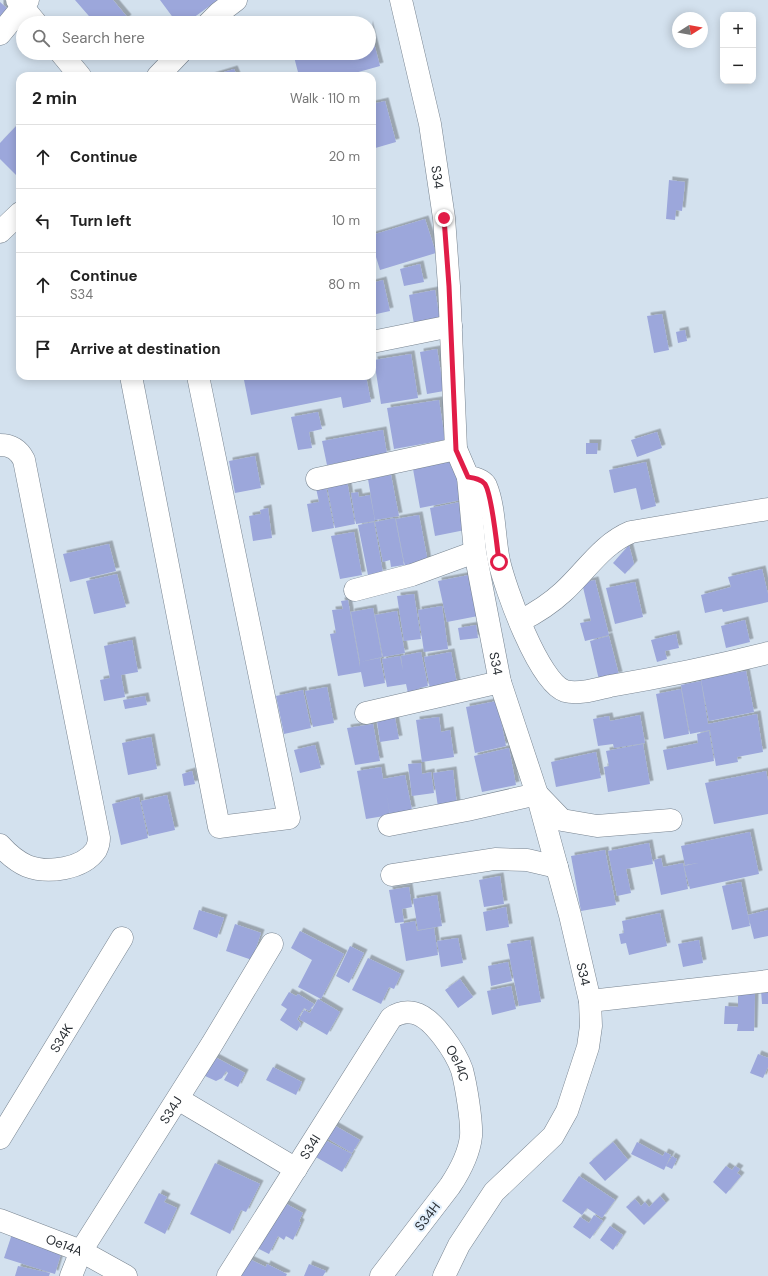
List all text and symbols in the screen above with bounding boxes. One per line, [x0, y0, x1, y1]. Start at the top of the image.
north arrow [672, 12, 708, 48]
map controls [720, 12, 756, 84]
button: + [720, 12, 756, 48]
search box [16, 16, 376, 60]
icon: search [30, 27, 52, 49]
text: Search here [62, 28, 145, 48]
button: − [720, 48, 756, 84]
text: 2 min [32, 87, 77, 109]
text: Walk · 110 m [290, 90, 360, 107]
icon: ahead [32, 146, 54, 168]
text: Continue [70, 147, 138, 167]
text: 20 m [329, 148, 360, 165]
street label: S34 [427, 164, 448, 190]
route end [435, 209, 453, 227]
icon: left [32, 210, 54, 232]
text: Turn left [70, 211, 131, 231]
text: 10 m [332, 212, 360, 229]
text: Continue [70, 266, 138, 286]
icon: ahead [32, 274, 54, 296]
text: 80 m [328, 276, 360, 293]
text: S34 [70, 286, 93, 303]
icon: arrive [32, 338, 54, 360]
text: Arrive at destination [70, 339, 221, 359]
route start [490, 553, 508, 571]
street label: S34 [485, 651, 506, 677]
street label: S34 [572, 961, 594, 988]
street label: S34K [46, 1020, 77, 1056]
street label: Oe14C [442, 1042, 472, 1083]
street label: S34J [156, 1093, 186, 1127]
street label: S34I [296, 1131, 324, 1163]
street label: S34H [411, 1198, 444, 1234]
street label: Oe14A [43, 1230, 85, 1260]

